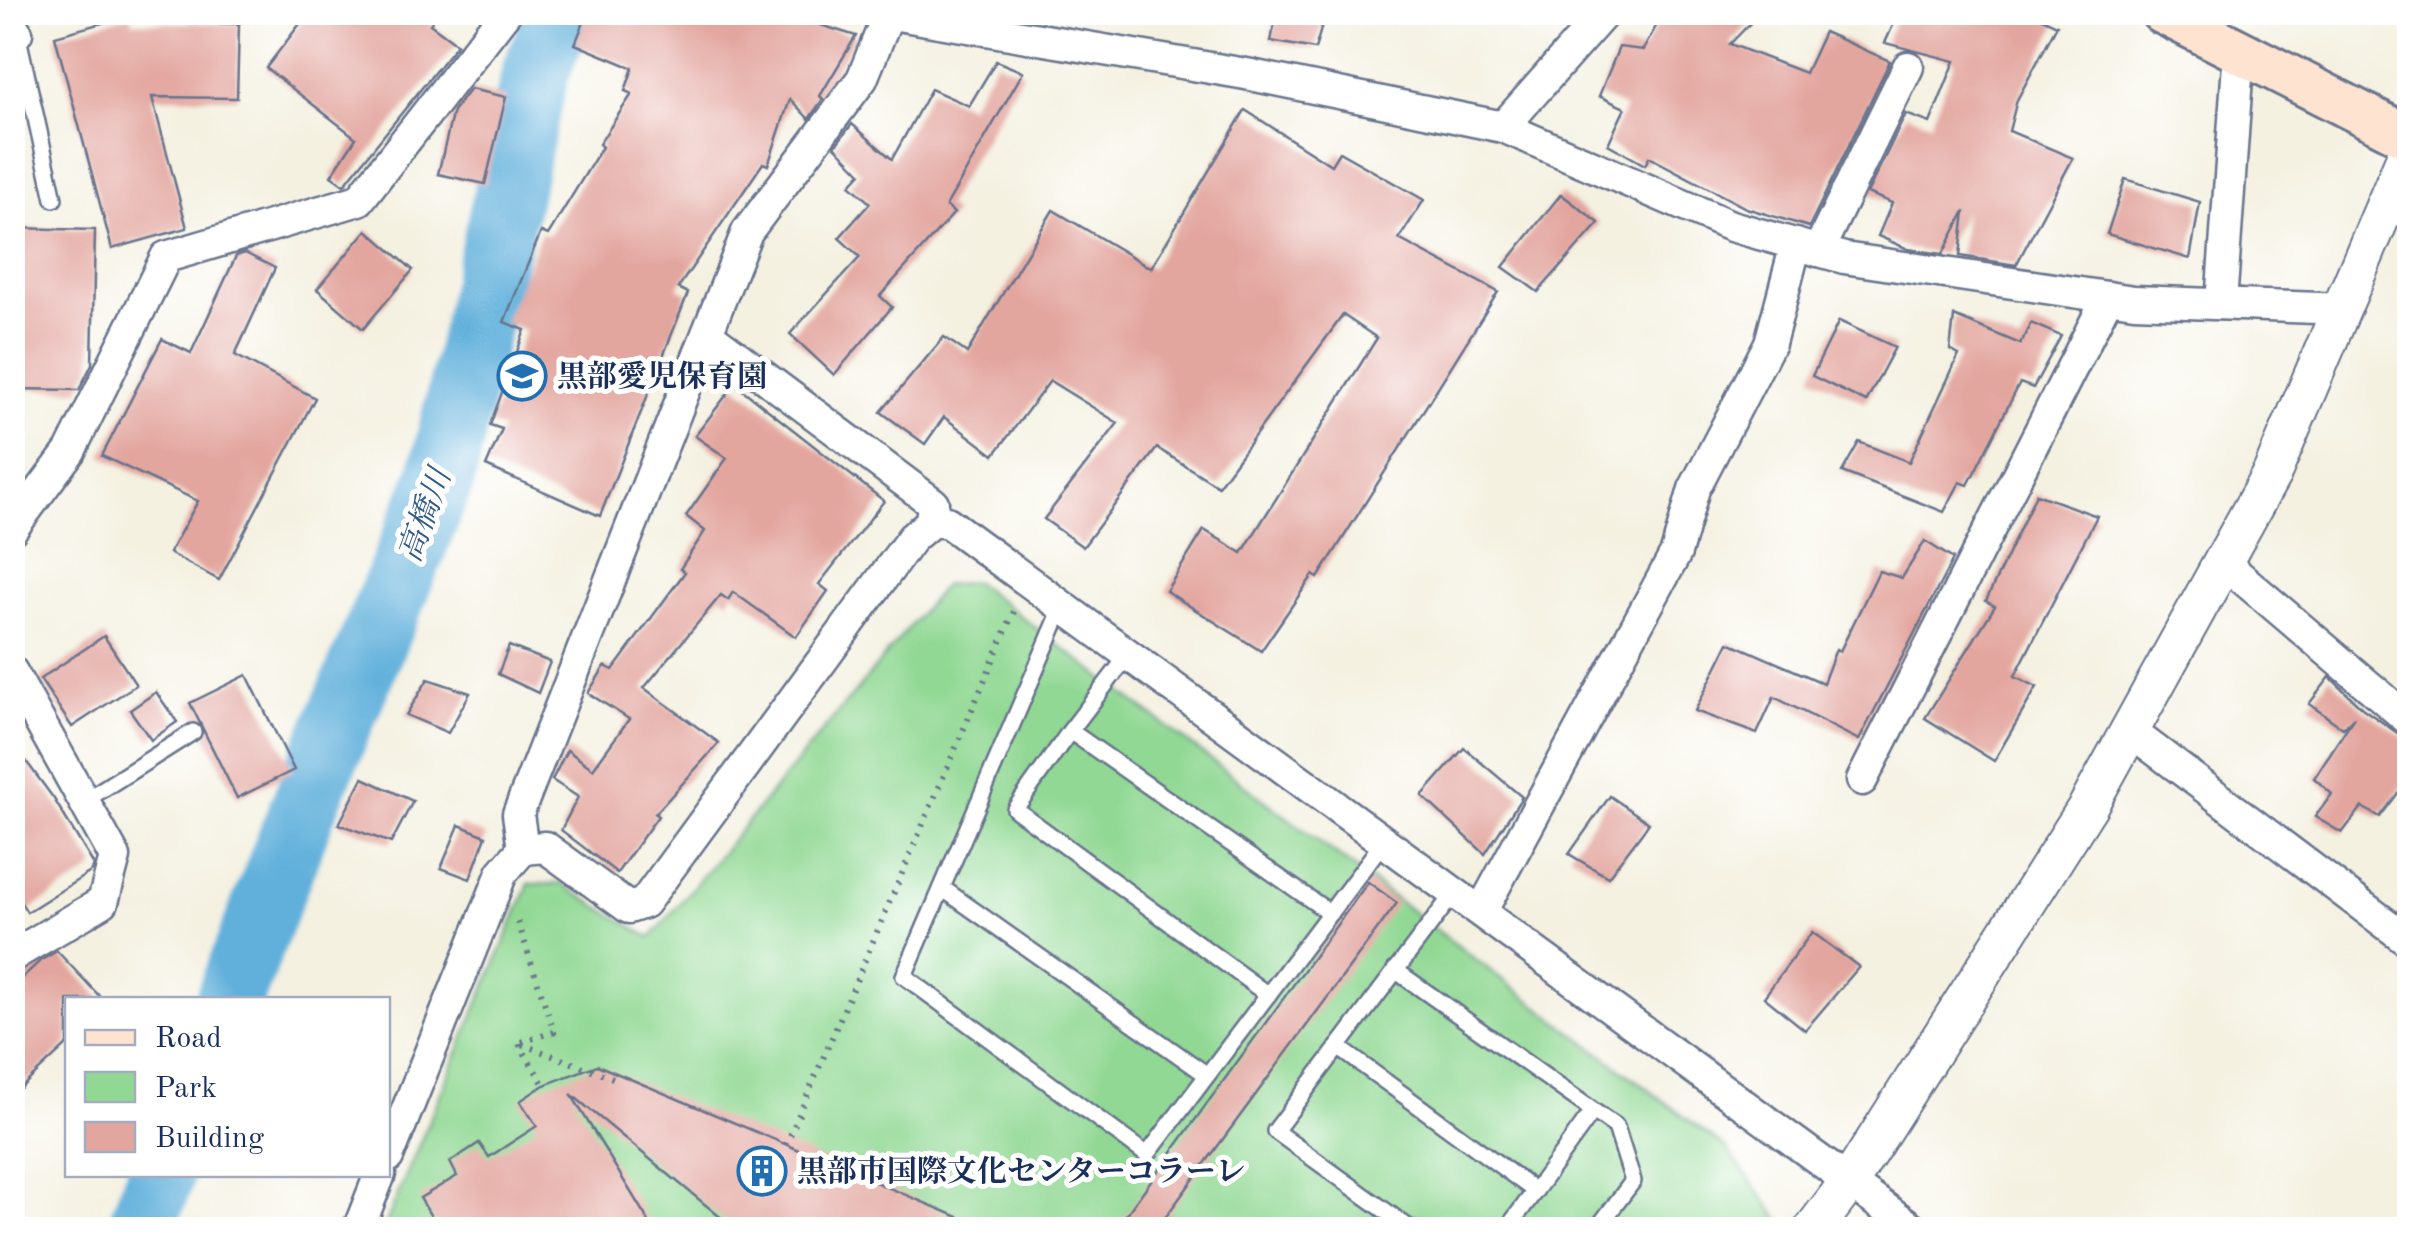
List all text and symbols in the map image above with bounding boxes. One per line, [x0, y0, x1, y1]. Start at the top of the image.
school or university icon: 黒部愛児保育園 [496, 350, 548, 402]
place label: 黒部愛児保育園 [557, 360, 767, 393]
water label: 高橋川 [393, 462, 459, 567]
legend [65, 997, 390, 1177]
text: Road [155, 1024, 222, 1054]
text: Park [155, 1074, 217, 1104]
text: Building [155, 1124, 264, 1154]
building icon: 黒部市国際文化センターコラーレ [736, 1145, 788, 1197]
place label: 黒部市国際文化センターコラーレ [797, 1155, 1245, 1188]

